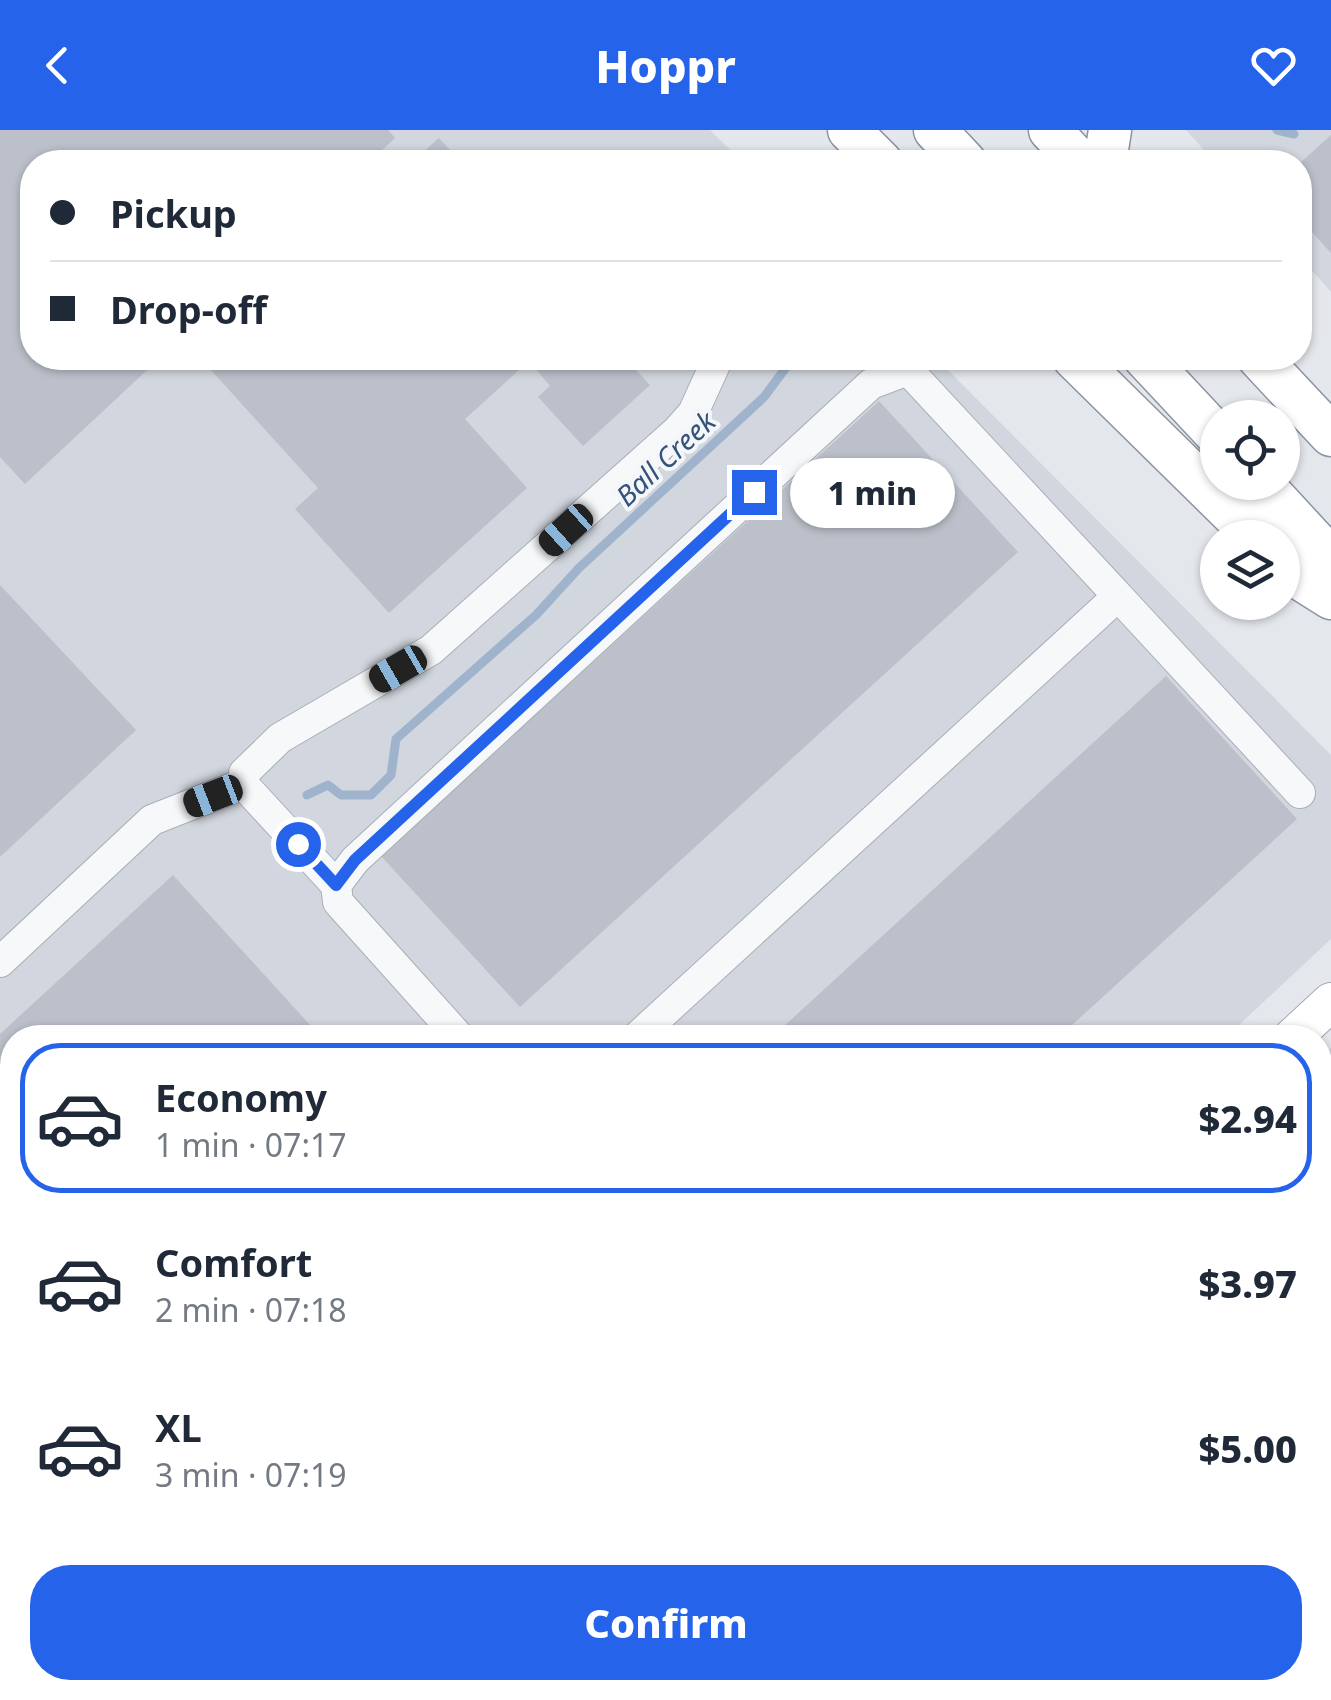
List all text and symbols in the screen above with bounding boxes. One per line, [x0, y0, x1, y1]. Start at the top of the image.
text: Hoppr [595, 35, 736, 96]
icon: back [30, 38, 85, 93]
icon: heart [1246, 38, 1301, 93]
text: Pickup [110, 187, 237, 239]
text: Drop-off [110, 283, 267, 335]
map controls [1200, 400, 1300, 620]
button: locate [1200, 400, 1300, 500]
water label: Ball Creek [607, 401, 724, 514]
callout: 1 min [789, 457, 954, 527]
route end [732, 470, 777, 515]
text: 1 min [828, 471, 917, 514]
car [534, 499, 598, 561]
button: layers [1200, 520, 1300, 620]
car [365, 641, 431, 697]
car [180, 771, 246, 821]
route start [276, 822, 321, 867]
text: Economy [155, 1071, 327, 1123]
icon: car [35, 1073, 125, 1163]
text: $2.94 [1198, 1092, 1297, 1144]
text: 1 min · 07:17 [155, 1123, 347, 1166]
text: Comfort [155, 1236, 312, 1288]
icon: car [35, 1238, 125, 1328]
text: $3.97 [1198, 1257, 1297, 1309]
text: 2 min · 07:18 [155, 1288, 347, 1331]
text: XL [155, 1401, 202, 1453]
icon: car [35, 1403, 125, 1493]
text: $5.00 [1198, 1422, 1297, 1474]
text: 3 min · 07:19 [155, 1453, 347, 1496]
button: Confirm [30, 1565, 1302, 1680]

